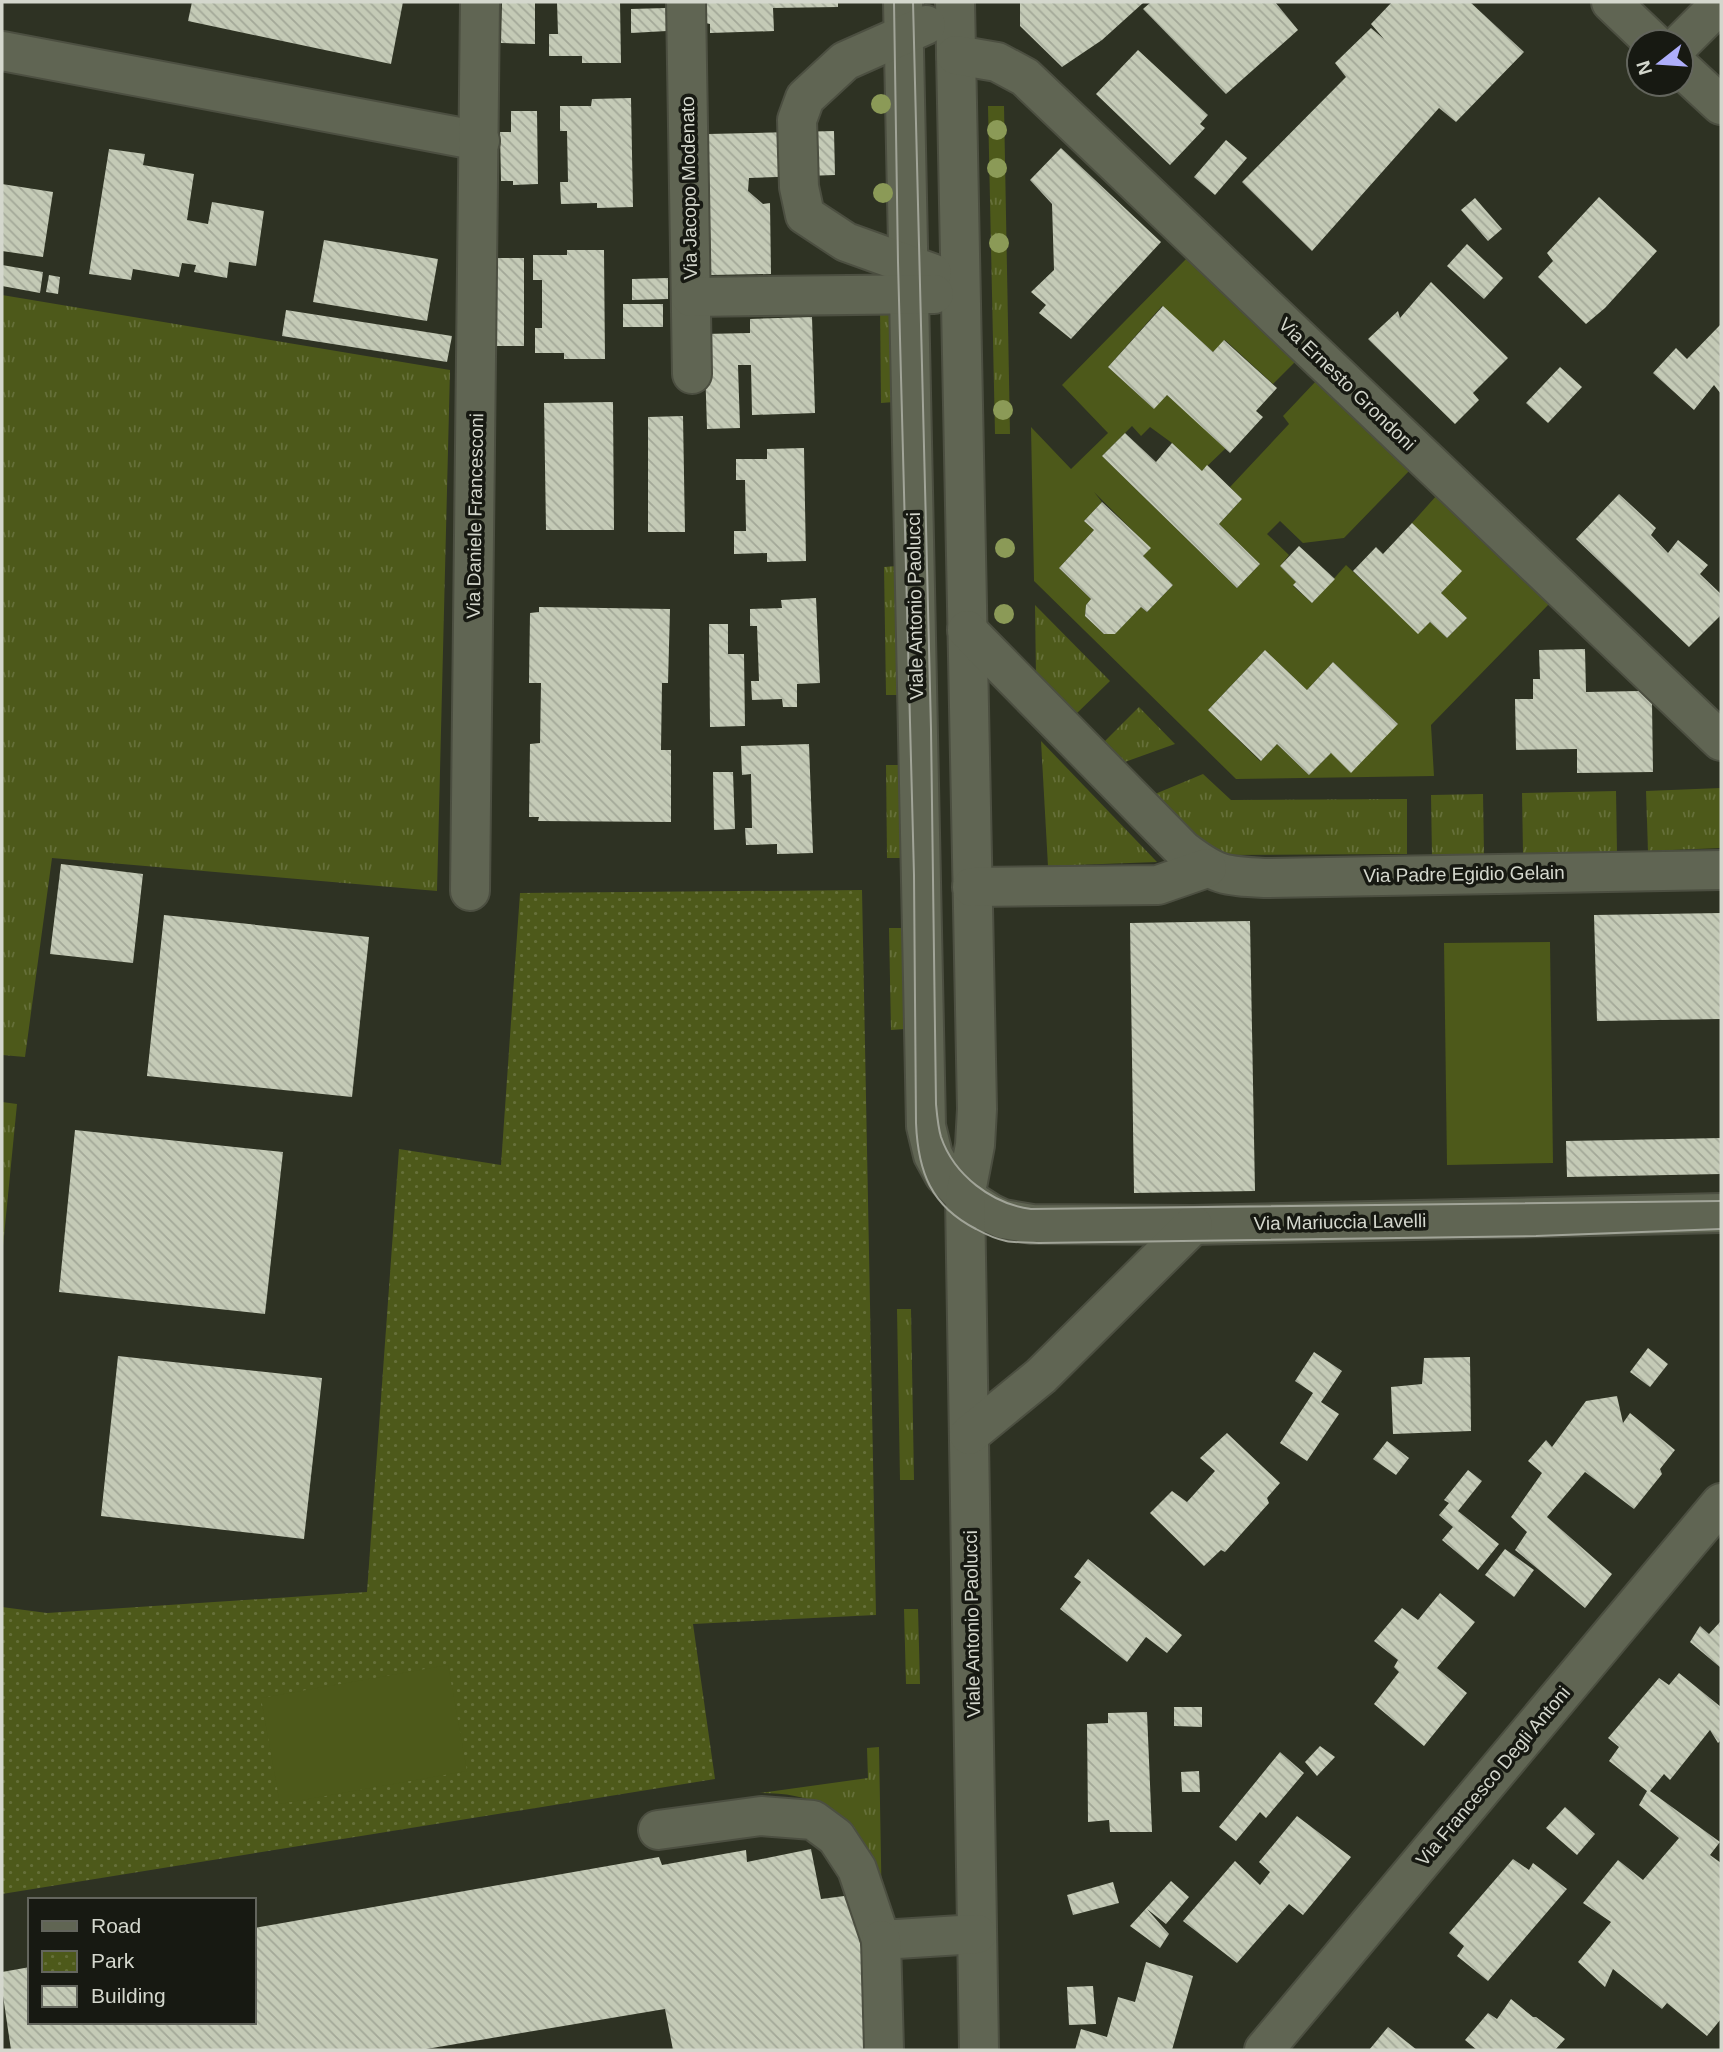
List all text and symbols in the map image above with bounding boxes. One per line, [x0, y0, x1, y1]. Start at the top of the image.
north arrow [1625, 28, 1695, 98]
text: N [1632, 58, 1656, 77]
street label: Via Jacopo Modenato [677, 96, 701, 280]
street label: Via Ernesto Grondoni [1274, 313, 1420, 455]
street label: Via Daniele Francesconi [463, 413, 487, 619]
street label: Viale Antonio Paolucci [903, 512, 927, 700]
street label: Via Padre Egidio Gelain [1363, 862, 1565, 886]
street label: Via Mariuccia Lavelli [1253, 1210, 1427, 1234]
street label: Viale Antonio Paolucci [960, 1530, 984, 1718]
street label: Via Francesco Degli Antoni [1412, 1682, 1574, 1870]
legend [28, 1898, 256, 2024]
text: Road [91, 1914, 141, 1937]
text: Park [91, 1949, 135, 1972]
text: Building [91, 1984, 166, 2007]

